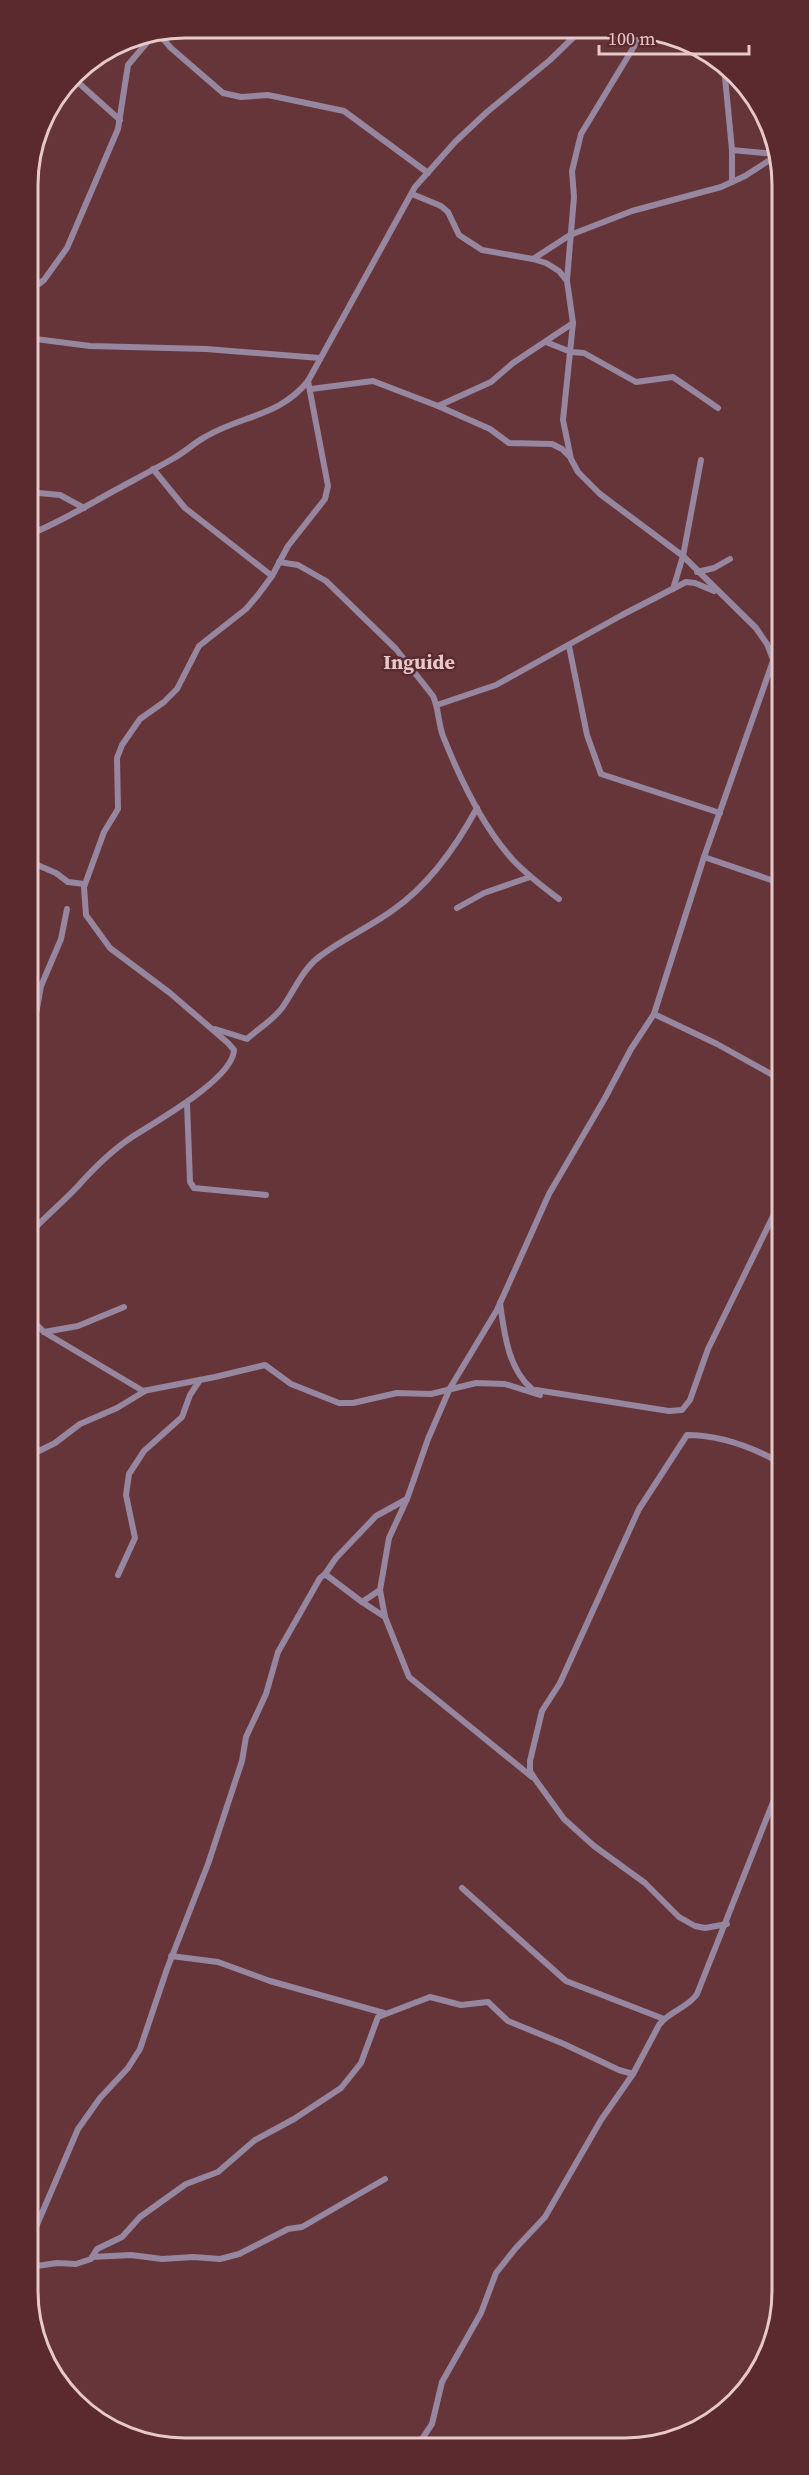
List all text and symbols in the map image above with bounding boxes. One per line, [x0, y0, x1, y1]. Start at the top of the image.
scale bar [599, 18, 749, 56]
text: 100 m [608, 26, 655, 51]
district label: Inguide [383, 648, 455, 676]

